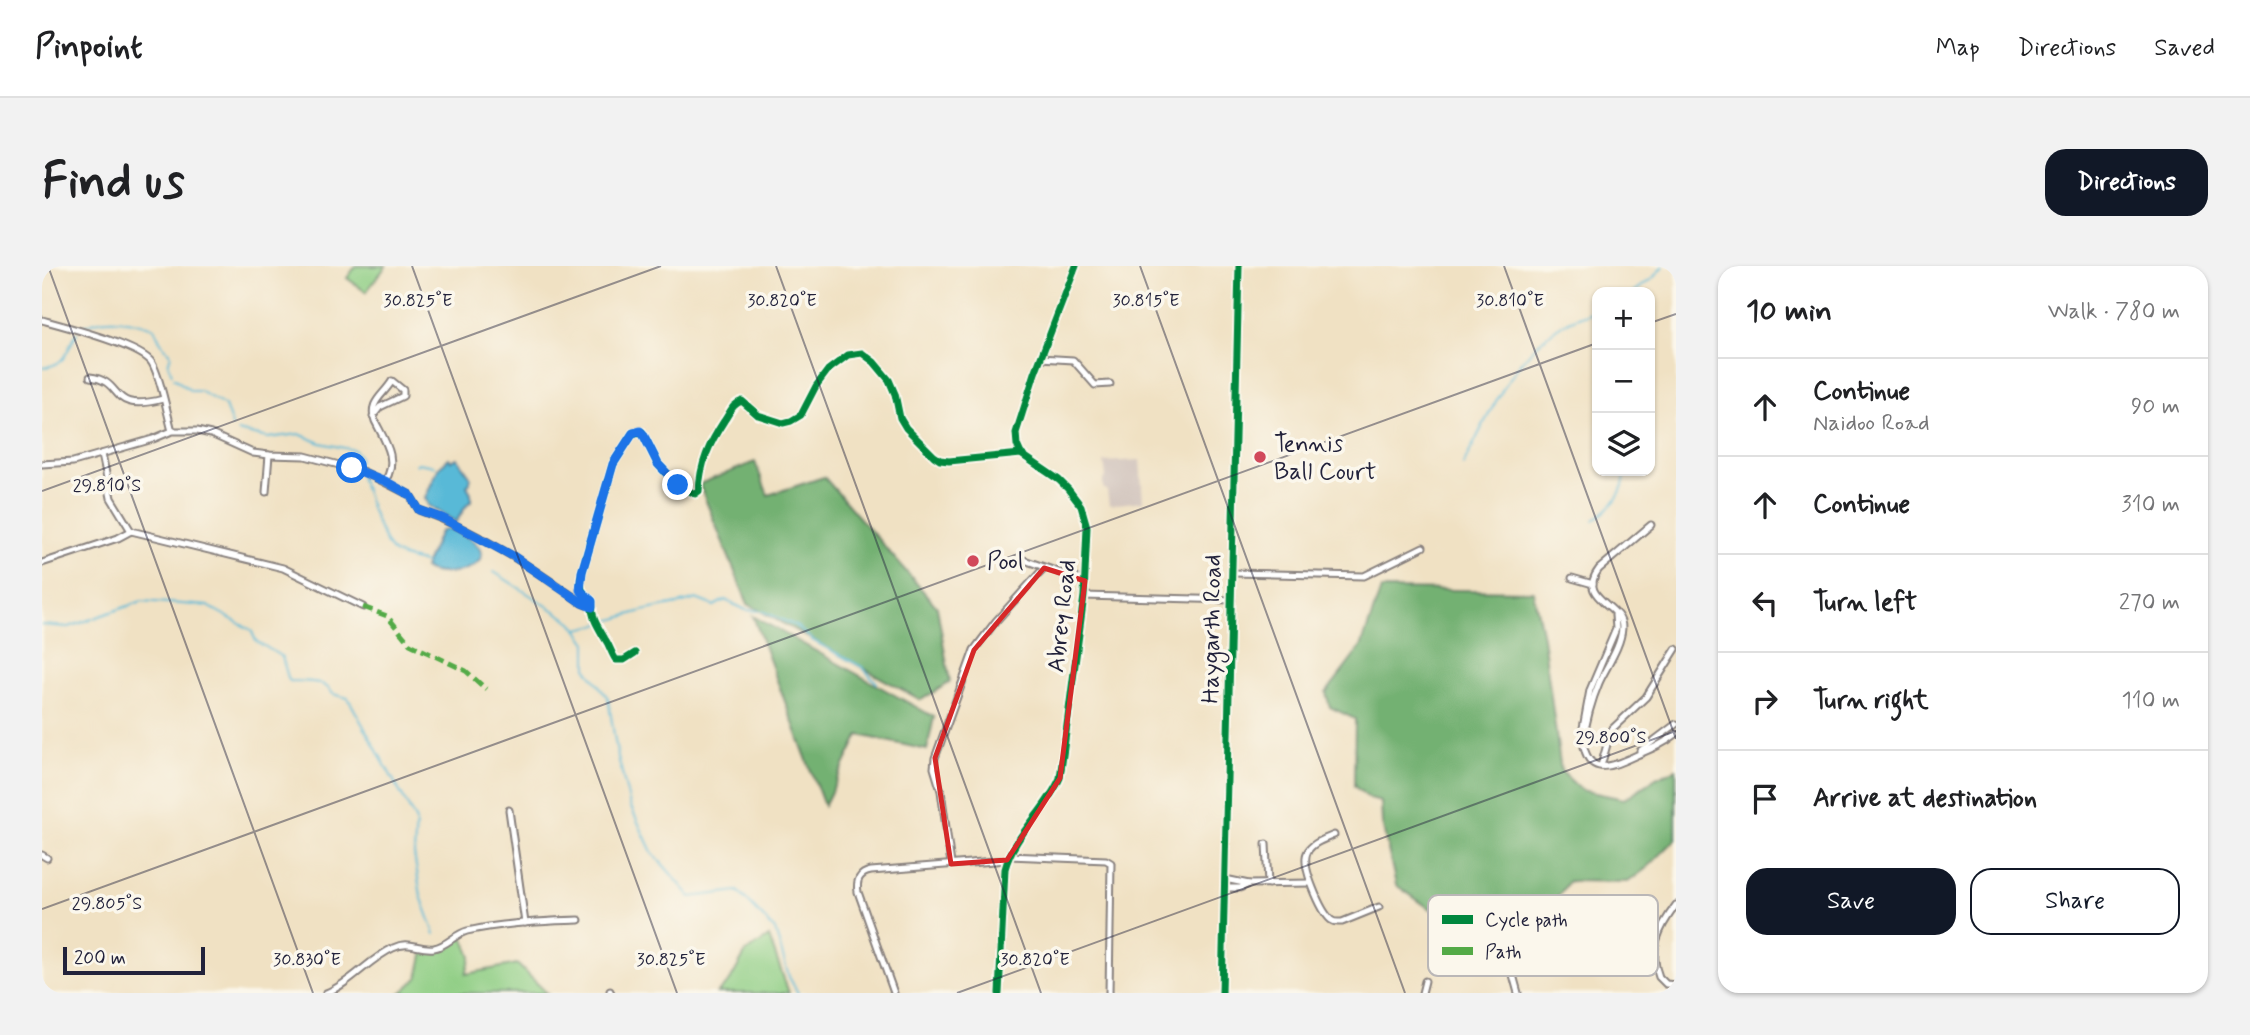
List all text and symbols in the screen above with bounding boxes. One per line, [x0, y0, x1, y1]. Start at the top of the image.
text: Pinpoint [35, 26, 143, 70]
text: Map [1936, 33, 1980, 64]
text: Directions [2018, 33, 2116, 64]
text: Saved [2154, 33, 2215, 64]
button: Directions [2045, 149, 2208, 216]
text: Find us [42, 150, 185, 215]
map controls [1592, 287, 1655, 476]
button: + [1592, 287, 1655, 350]
text: 30.825°E [384, 289, 452, 313]
text: 30.820°E [747, 289, 817, 313]
text: 30.815°E [1112, 289, 1180, 313]
text: 30.810°E [1476, 289, 1544, 313]
text: 10 min [1746, 292, 1832, 331]
text: Walk · 780 m [2048, 297, 2180, 327]
button: − [1592, 350, 1655, 413]
text: Continue [1813, 375, 1910, 409]
icon: ahead [1746, 388, 1784, 426]
text: 90 m [2131, 392, 2180, 422]
text: Naidoo Road [1813, 409, 1930, 439]
button: layers [1592, 413, 1655, 476]
place label: Tennis Ball Court [1274, 429, 1376, 488]
marker: Tennis Ball Court [1252, 449, 1268, 465]
route start [336, 452, 367, 483]
route end [662, 469, 693, 500]
text: 29.810°S [73, 474, 141, 498]
icon: ahead [1746, 486, 1784, 524]
text: Continue [1813, 488, 1910, 522]
text: 310 m [2121, 490, 2180, 520]
place label: Pool [987, 547, 1024, 578]
marker: Pool [965, 553, 981, 569]
street label: Haygarth Road [1196, 554, 1231, 704]
street label: Abrey Road [1041, 558, 1084, 674]
icon: left [1746, 584, 1784, 622]
text: Turn left [1813, 586, 1917, 620]
text: 270 m [2119, 588, 2180, 618]
icon: right [1746, 682, 1784, 720]
text: Turn right [1813, 684, 1929, 718]
text: 110 m [2121, 686, 2180, 716]
text: 29.800°S [1575, 726, 1647, 750]
icon: arrive [1746, 780, 1784, 818]
text: Arrive at destination [1813, 782, 2037, 816]
button: Save [1746, 868, 1956, 935]
button: Share [1970, 868, 2180, 935]
text: 29.805°S [72, 892, 142, 916]
legend [1428, 895, 1658, 976]
text: Cycle path [1485, 908, 1568, 933]
text: Path [1485, 940, 1522, 965]
scale bar [63, 944, 205, 976]
text: 200 m [74, 946, 126, 971]
text: 30.830°E [273, 948, 341, 972]
text: 30.825°E [637, 948, 705, 972]
text: 30.820°E [1000, 948, 1070, 972]

